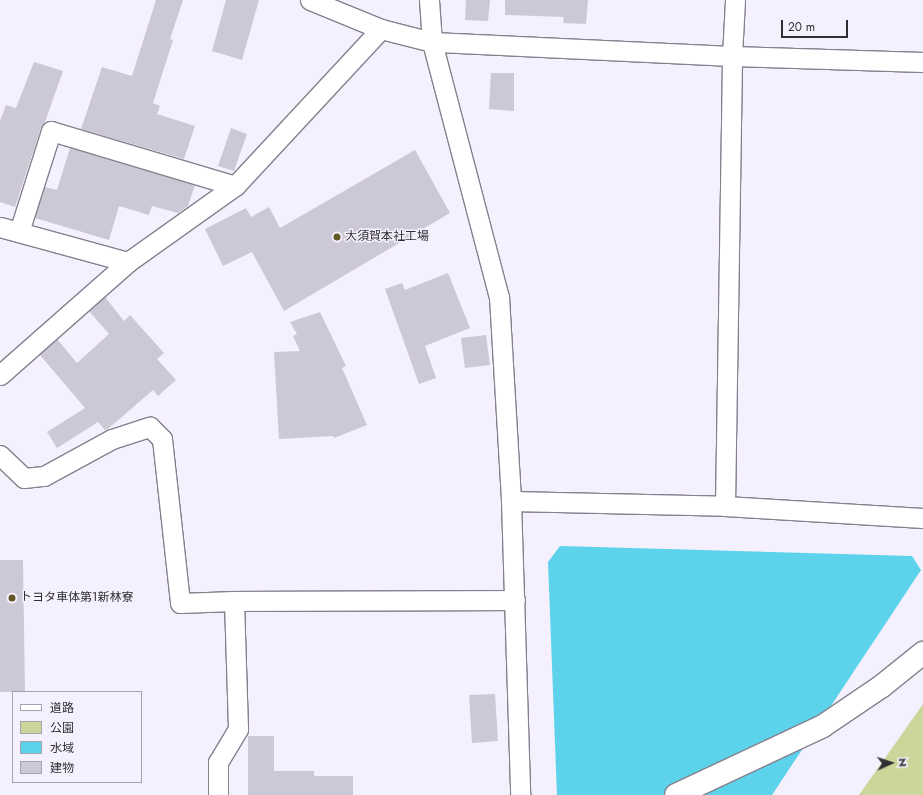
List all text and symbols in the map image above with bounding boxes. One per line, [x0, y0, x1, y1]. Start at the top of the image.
scale bar [783, 12, 850, 38]
text: 20 m [788, 18, 815, 36]
place label: 大須賀本社工場 [345, 230, 429, 244]
marker: 大須賀本社工場 [332, 232, 342, 242]
place label: トヨタ車体第1新林寮 [20, 591, 133, 605]
marker: トヨタ車体第1新林寮 [7, 593, 17, 603]
legend [12, 691, 142, 783]
text: 道路 [50, 699, 74, 717]
text: 公園 [50, 719, 74, 737]
text: 水域 [50, 739, 74, 757]
north arrow [871, 743, 911, 783]
text: N [895, 758, 911, 767]
text: 建物 [50, 759, 74, 777]

